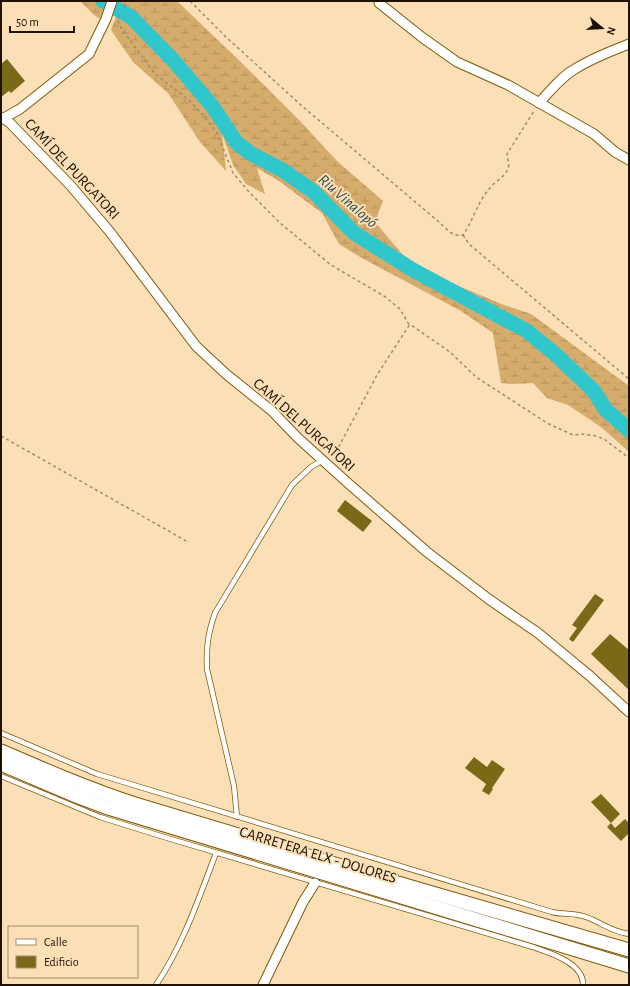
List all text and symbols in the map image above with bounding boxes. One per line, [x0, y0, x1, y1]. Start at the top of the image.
scale bar [10, 8, 74, 34]
north arrow [582, 8, 622, 48]
text: 50 m [16, 16, 39, 28]
text: N [605, 26, 617, 36]
street label: CAMÍ DEL PURGATORI [22, 115, 124, 222]
water label: Riu Vinalopó [315, 171, 381, 232]
street label: CAMÍ DEL PURGATORI [250, 374, 359, 474]
street label: CARRETERA ELX - DOLORES [238, 824, 398, 886]
legend [8, 926, 138, 978]
text: Calle [44, 936, 67, 948]
text: Edificio [44, 956, 79, 968]

